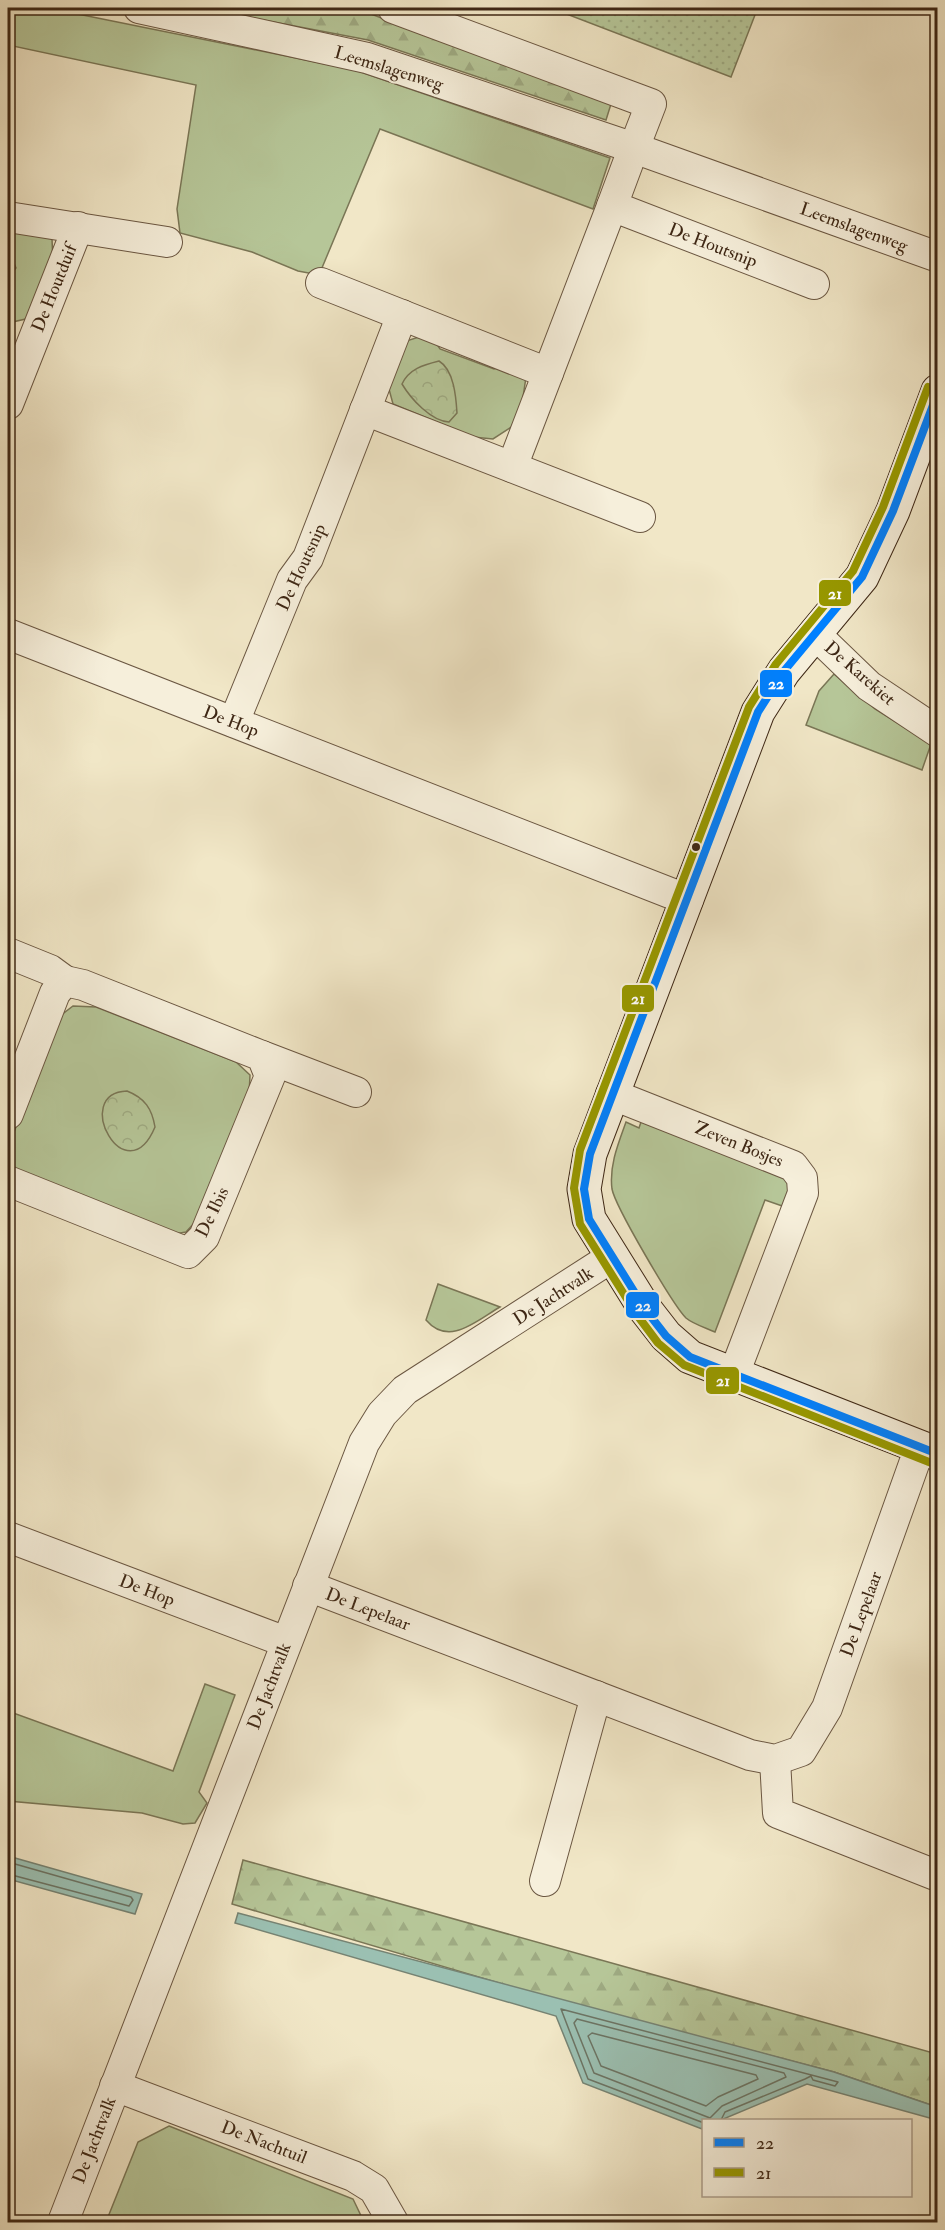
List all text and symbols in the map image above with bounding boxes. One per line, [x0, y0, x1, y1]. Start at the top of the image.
street label: Leemslagenweg [331, 41, 447, 96]
street label: Leemslagenweg [797, 197, 912, 258]
street label: De Houtsnip [665, 218, 761, 273]
street label: De Houtduif [26, 238, 84, 336]
street label: De Houtsnip [271, 520, 332, 614]
line badge: 21 [818, 579, 852, 607]
text: 21 [828, 584, 842, 604]
street label: De Karekiet [819, 636, 900, 711]
line badge: 22 [759, 669, 793, 698]
text: 22 [768, 674, 784, 694]
street label: De Hop [200, 700, 262, 743]
unlabelled marker [690, 841, 702, 853]
line badge: 21 [621, 984, 655, 1013]
text: 21 [631, 989, 645, 1009]
street label: Zeven Bosjes [691, 1116, 787, 1173]
street label: De Ibis [190, 1183, 234, 1241]
street label: De Jachtvalk [509, 1262, 598, 1331]
line badge: 22 [625, 1291, 660, 1319]
text: 22 [635, 1296, 651, 1316]
line badge: 21 [705, 1366, 740, 1395]
text: 21 [716, 1371, 730, 1391]
street label: De Lepelaar [835, 1568, 888, 1660]
street label: De Hop [116, 1569, 178, 1612]
street label: De Lepelaar [322, 1583, 414, 1636]
street label: De Jachtvalk [242, 1639, 297, 1733]
street label: De Jachtvalk [67, 2093, 122, 2187]
street label: De Nachtuil [218, 2116, 310, 2170]
legend [702, 2119, 912, 2197]
text: 22 [756, 2132, 774, 2155]
text: 21 [756, 2162, 772, 2185]

